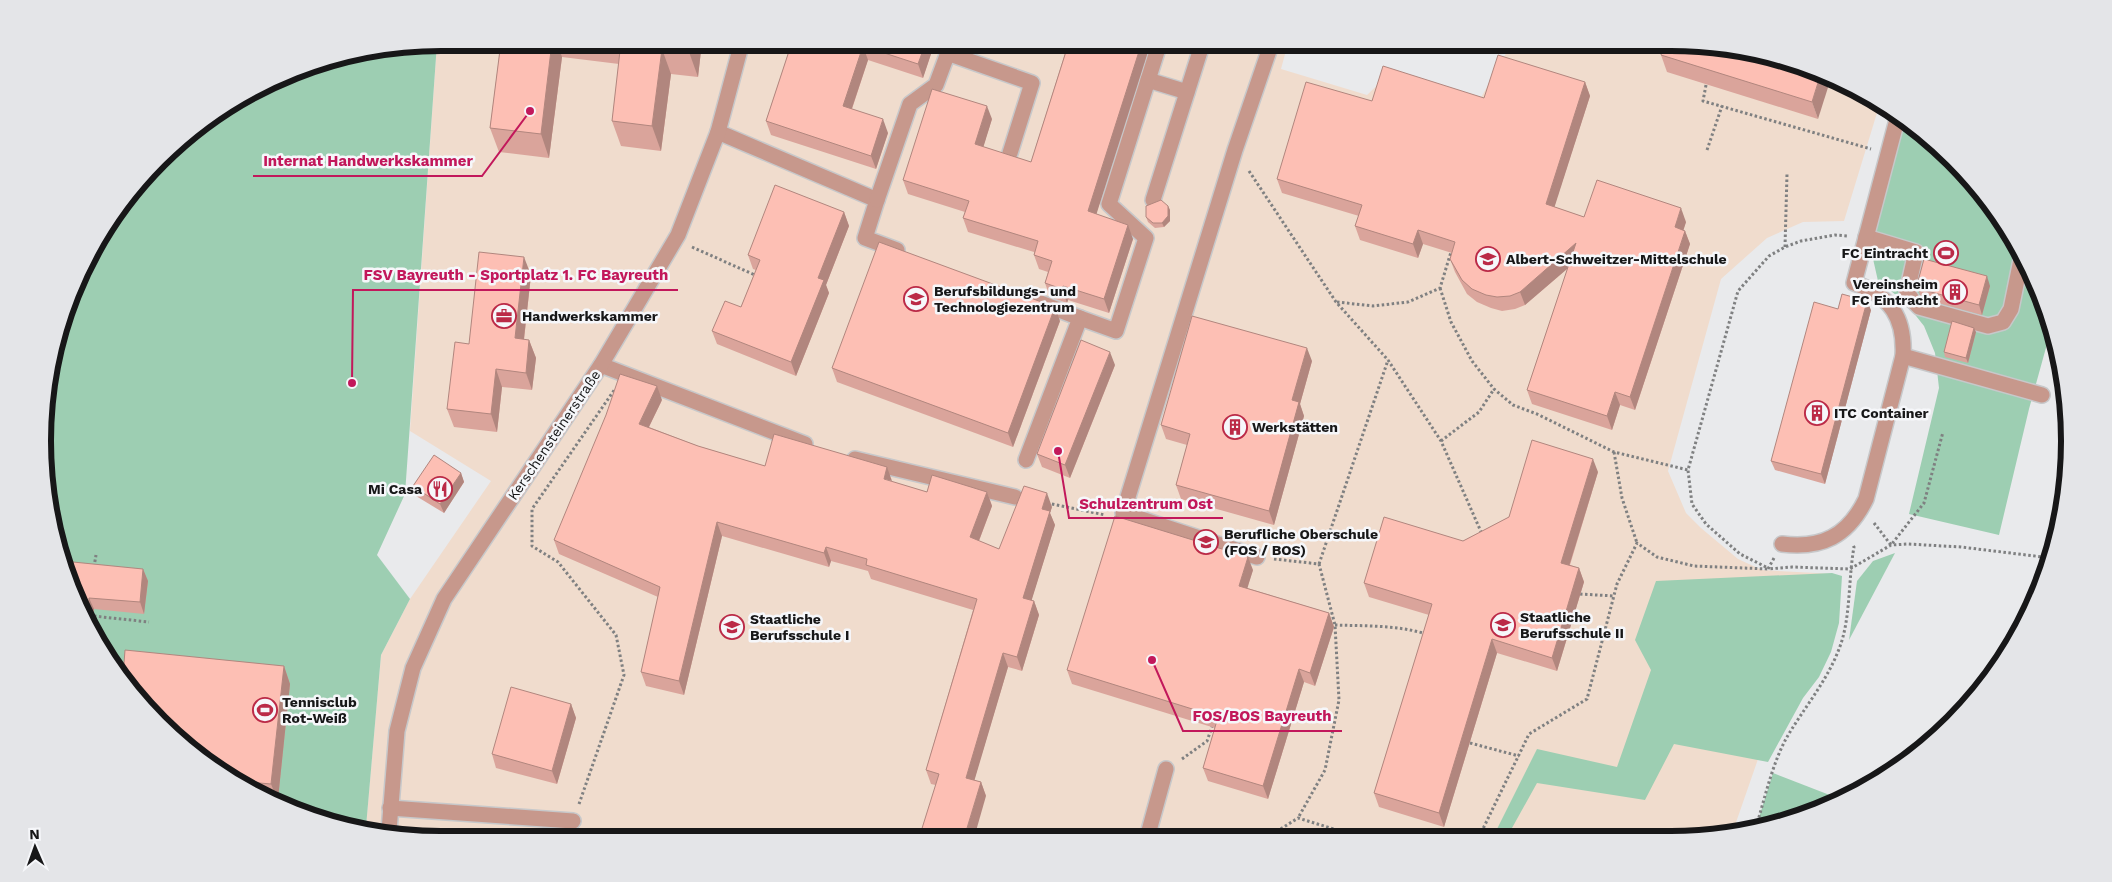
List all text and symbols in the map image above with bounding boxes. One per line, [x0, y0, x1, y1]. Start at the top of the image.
callout: Internat Handwerkskammer [253, 146, 482, 176]
text: Internat Handwerkskammer [263, 152, 473, 170]
sports icon: FC Eintracht [1933, 240, 1959, 266]
place label: FC Eintracht [1842, 245, 1928, 261]
school or university icon: Albert-Schweitzer-Mittelschule [1475, 246, 1501, 272]
place label: Albert-Schweitzer-Mittelschule [1506, 251, 1727, 267]
callout: FSV Bayreuth - Sportplatz 1. FC Bayreuth [353, 260, 678, 290]
text: FSV Bayreuth - Sportplatz 1. FC Bayreuth [364, 266, 668, 284]
place label: Vereinsheim FC Eintracht [1852, 276, 1938, 308]
building icon: Vereinsheim FC Eintracht [1942, 279, 1968, 305]
place label: Berufsbildungs- und Technologiezentrum [934, 283, 1076, 315]
school or university icon: Berufsbildungs- und Technologiezentrum [903, 286, 929, 312]
office icon: Handwerkskammer [491, 303, 517, 329]
place label: Handwerkskammer [522, 308, 658, 324]
street label: Kerschensteinerstraße [504, 367, 604, 503]
building icon: ITC Container [1804, 400, 1830, 426]
place label: ITC Container [1834, 405, 1929, 421]
building icon: Werkstätten [1222, 414, 1248, 440]
place label: Werkstätten [1252, 419, 1338, 435]
restaurant icon: Mi Casa [427, 476, 453, 502]
place label: Mi Casa [368, 481, 423, 497]
callout: Schulzentrum Ost [1069, 488, 1223, 518]
text: Schulzentrum Ost [1079, 495, 1213, 513]
place label: Berufliche Oberschule (FOS / BOS) [1224, 526, 1378, 558]
school or university icon: Berufliche Oberschule (FOS / BOS) [1193, 529, 1219, 555]
place label: Staatliche Berufsschule II [1520, 609, 1624, 641]
place label: Staatliche Berufsschule I [750, 611, 849, 643]
school or university icon: Staatliche Berufsschule II [1490, 612, 1516, 638]
school or university icon: Staatliche Berufsschule I [719, 614, 745, 640]
place label: Tennisclub Rot-Weiß [282, 694, 357, 726]
sports icon: Tennisclub Rot-Weiß [252, 697, 278, 723]
callout: FOS/BOS Bayreuth [1183, 701, 1342, 731]
text: FOS/BOS Bayreuth [1193, 707, 1331, 725]
north arrow [10, 822, 60, 872]
text: N [29, 826, 40, 842]

